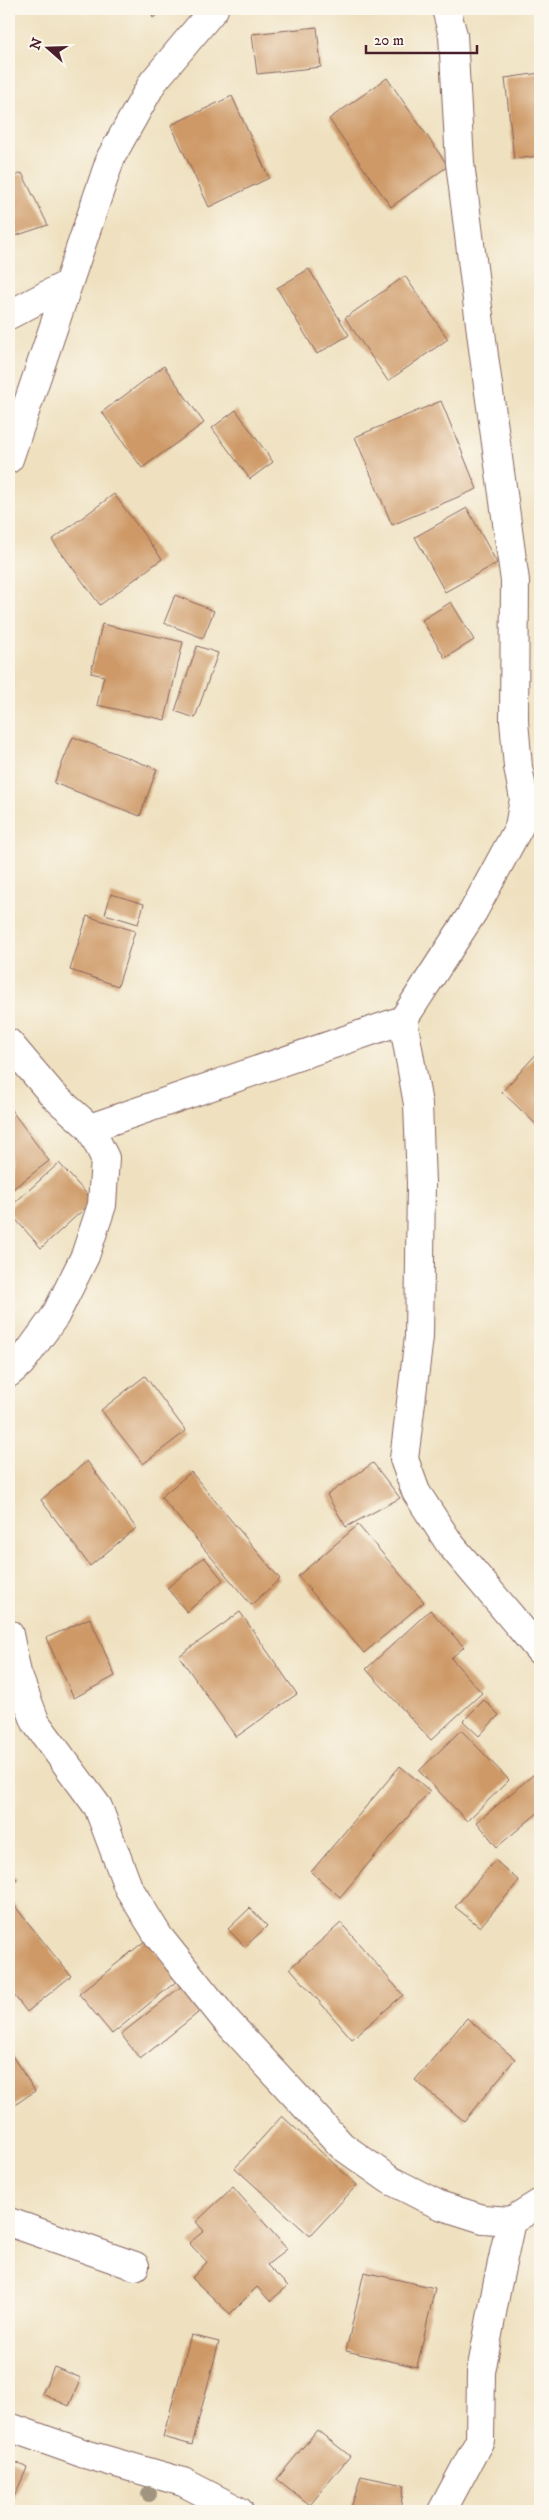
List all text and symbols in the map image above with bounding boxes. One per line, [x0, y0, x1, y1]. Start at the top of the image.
north arrow [22, 22, 72, 72]
scale bar [366, 22, 478, 54]
text: 20 m [374, 31, 404, 50]
text: N [26, 35, 47, 52]

